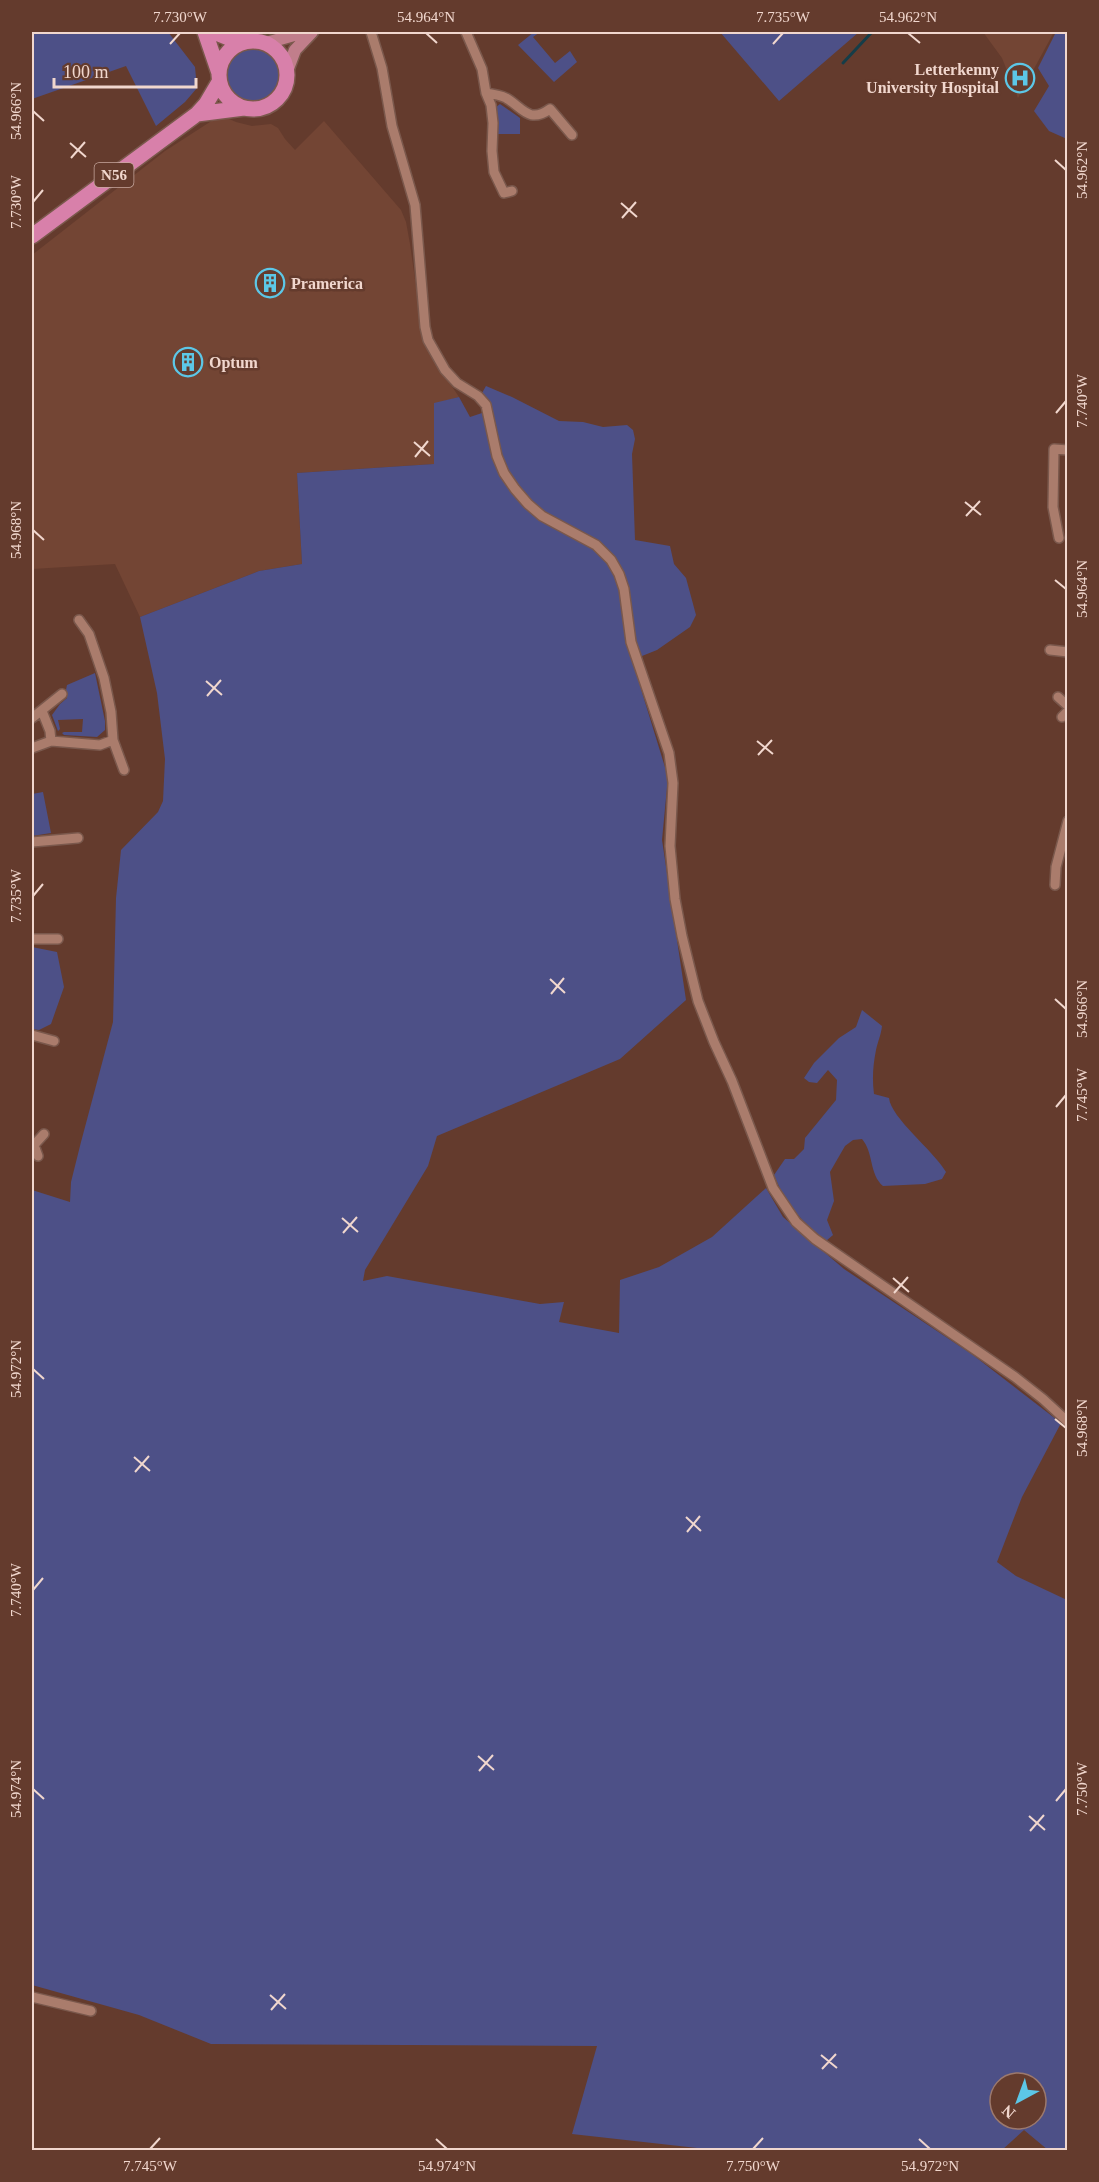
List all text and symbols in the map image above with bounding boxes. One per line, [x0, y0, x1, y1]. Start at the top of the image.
text: 7.730°W [153, 9, 208, 25]
text: 54.964°N [397, 9, 455, 25]
text: 7.735°W [756, 9, 811, 25]
text: 54.962°N [879, 9, 937, 25]
scale bar [54, 51, 196, 89]
place label: Letterkenny University Hospital [866, 61, 1000, 97]
text: 100 m [63, 62, 109, 82]
hospital icon: Letterkenny University Hospital [1004, 62, 1036, 94]
text: 54.966°N [8, 82, 24, 140]
text: 54.962°N [1074, 141, 1090, 199]
road number: N56 [94, 163, 134, 187]
text: 7.730°W [8, 174, 24, 229]
building icon: Pramerica [254, 267, 286, 299]
place label: Pramerica [291, 275, 363, 292]
building icon: Optum [172, 346, 204, 378]
place label: Optum [209, 354, 259, 372]
text: 7.740°W [1074, 373, 1090, 428]
text: 54.968°N [8, 501, 24, 559]
text: 54.964°N [1074, 560, 1090, 618]
text: 7.735°W [8, 868, 24, 923]
text: 54.966°N [1074, 980, 1090, 1038]
text: 7.745°W [1074, 1067, 1090, 1122]
text: 54.972°N [8, 1340, 24, 1398]
text: 54.968°N [1074, 1399, 1090, 1457]
text: 7.740°W [8, 1562, 24, 1617]
text: 54.974°N [8, 1760, 24, 1818]
text: 7.750°W [1074, 1761, 1090, 1816]
north arrow [988, 2071, 1048, 2131]
text: N [998, 2101, 1018, 2122]
text: 7.745°W [123, 2158, 178, 2174]
text: 54.974°N [418, 2158, 476, 2174]
text: 7.750°W [726, 2158, 781, 2174]
text: 54.972°N [901, 2158, 959, 2174]

